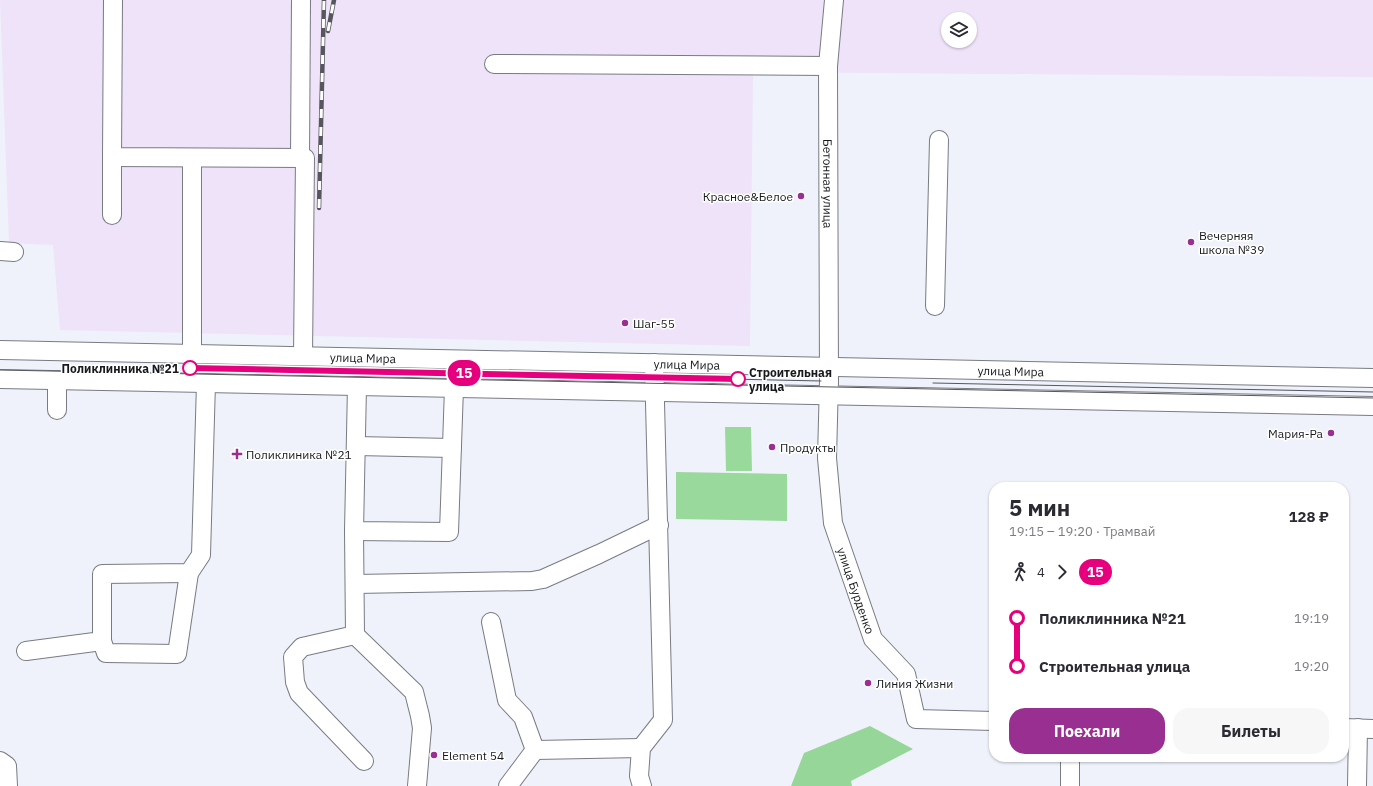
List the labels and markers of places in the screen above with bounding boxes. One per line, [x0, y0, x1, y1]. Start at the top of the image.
place label: Красное&Белое [703, 189, 793, 204]
marker: Красное&Белое [796, 191, 806, 201]
place label: Вечерняя школа №39 [1199, 228, 1264, 257]
marker: Вечерняя школа №39 [1186, 237, 1196, 247]
place label: Шаг-55 [633, 316, 675, 331]
marker: Шаг-55 [620, 318, 630, 328]
marker: Поликлинника №21 [182, 360, 198, 376]
place label: Поликлинника №21 [62, 361, 179, 376]
place label: Строительная улица [749, 365, 832, 394]
marker: Строительная улица [730, 371, 746, 387]
place label: Мария-Ра [1268, 426, 1324, 441]
marker: Мария-Ра [1326, 428, 1336, 438]
place label: Продукты [780, 440, 836, 455]
marker: Продукты [767, 442, 777, 452]
place label: Поликлиника №21 [246, 447, 352, 462]
marker: Поликлиника №21 [231, 448, 243, 460]
place label: Линия Жизни [876, 676, 953, 691]
marker: Линия Жизни [863, 678, 873, 688]
place label: Element 54 [442, 748, 504, 763]
marker: Element 54 [429, 750, 439, 760]

